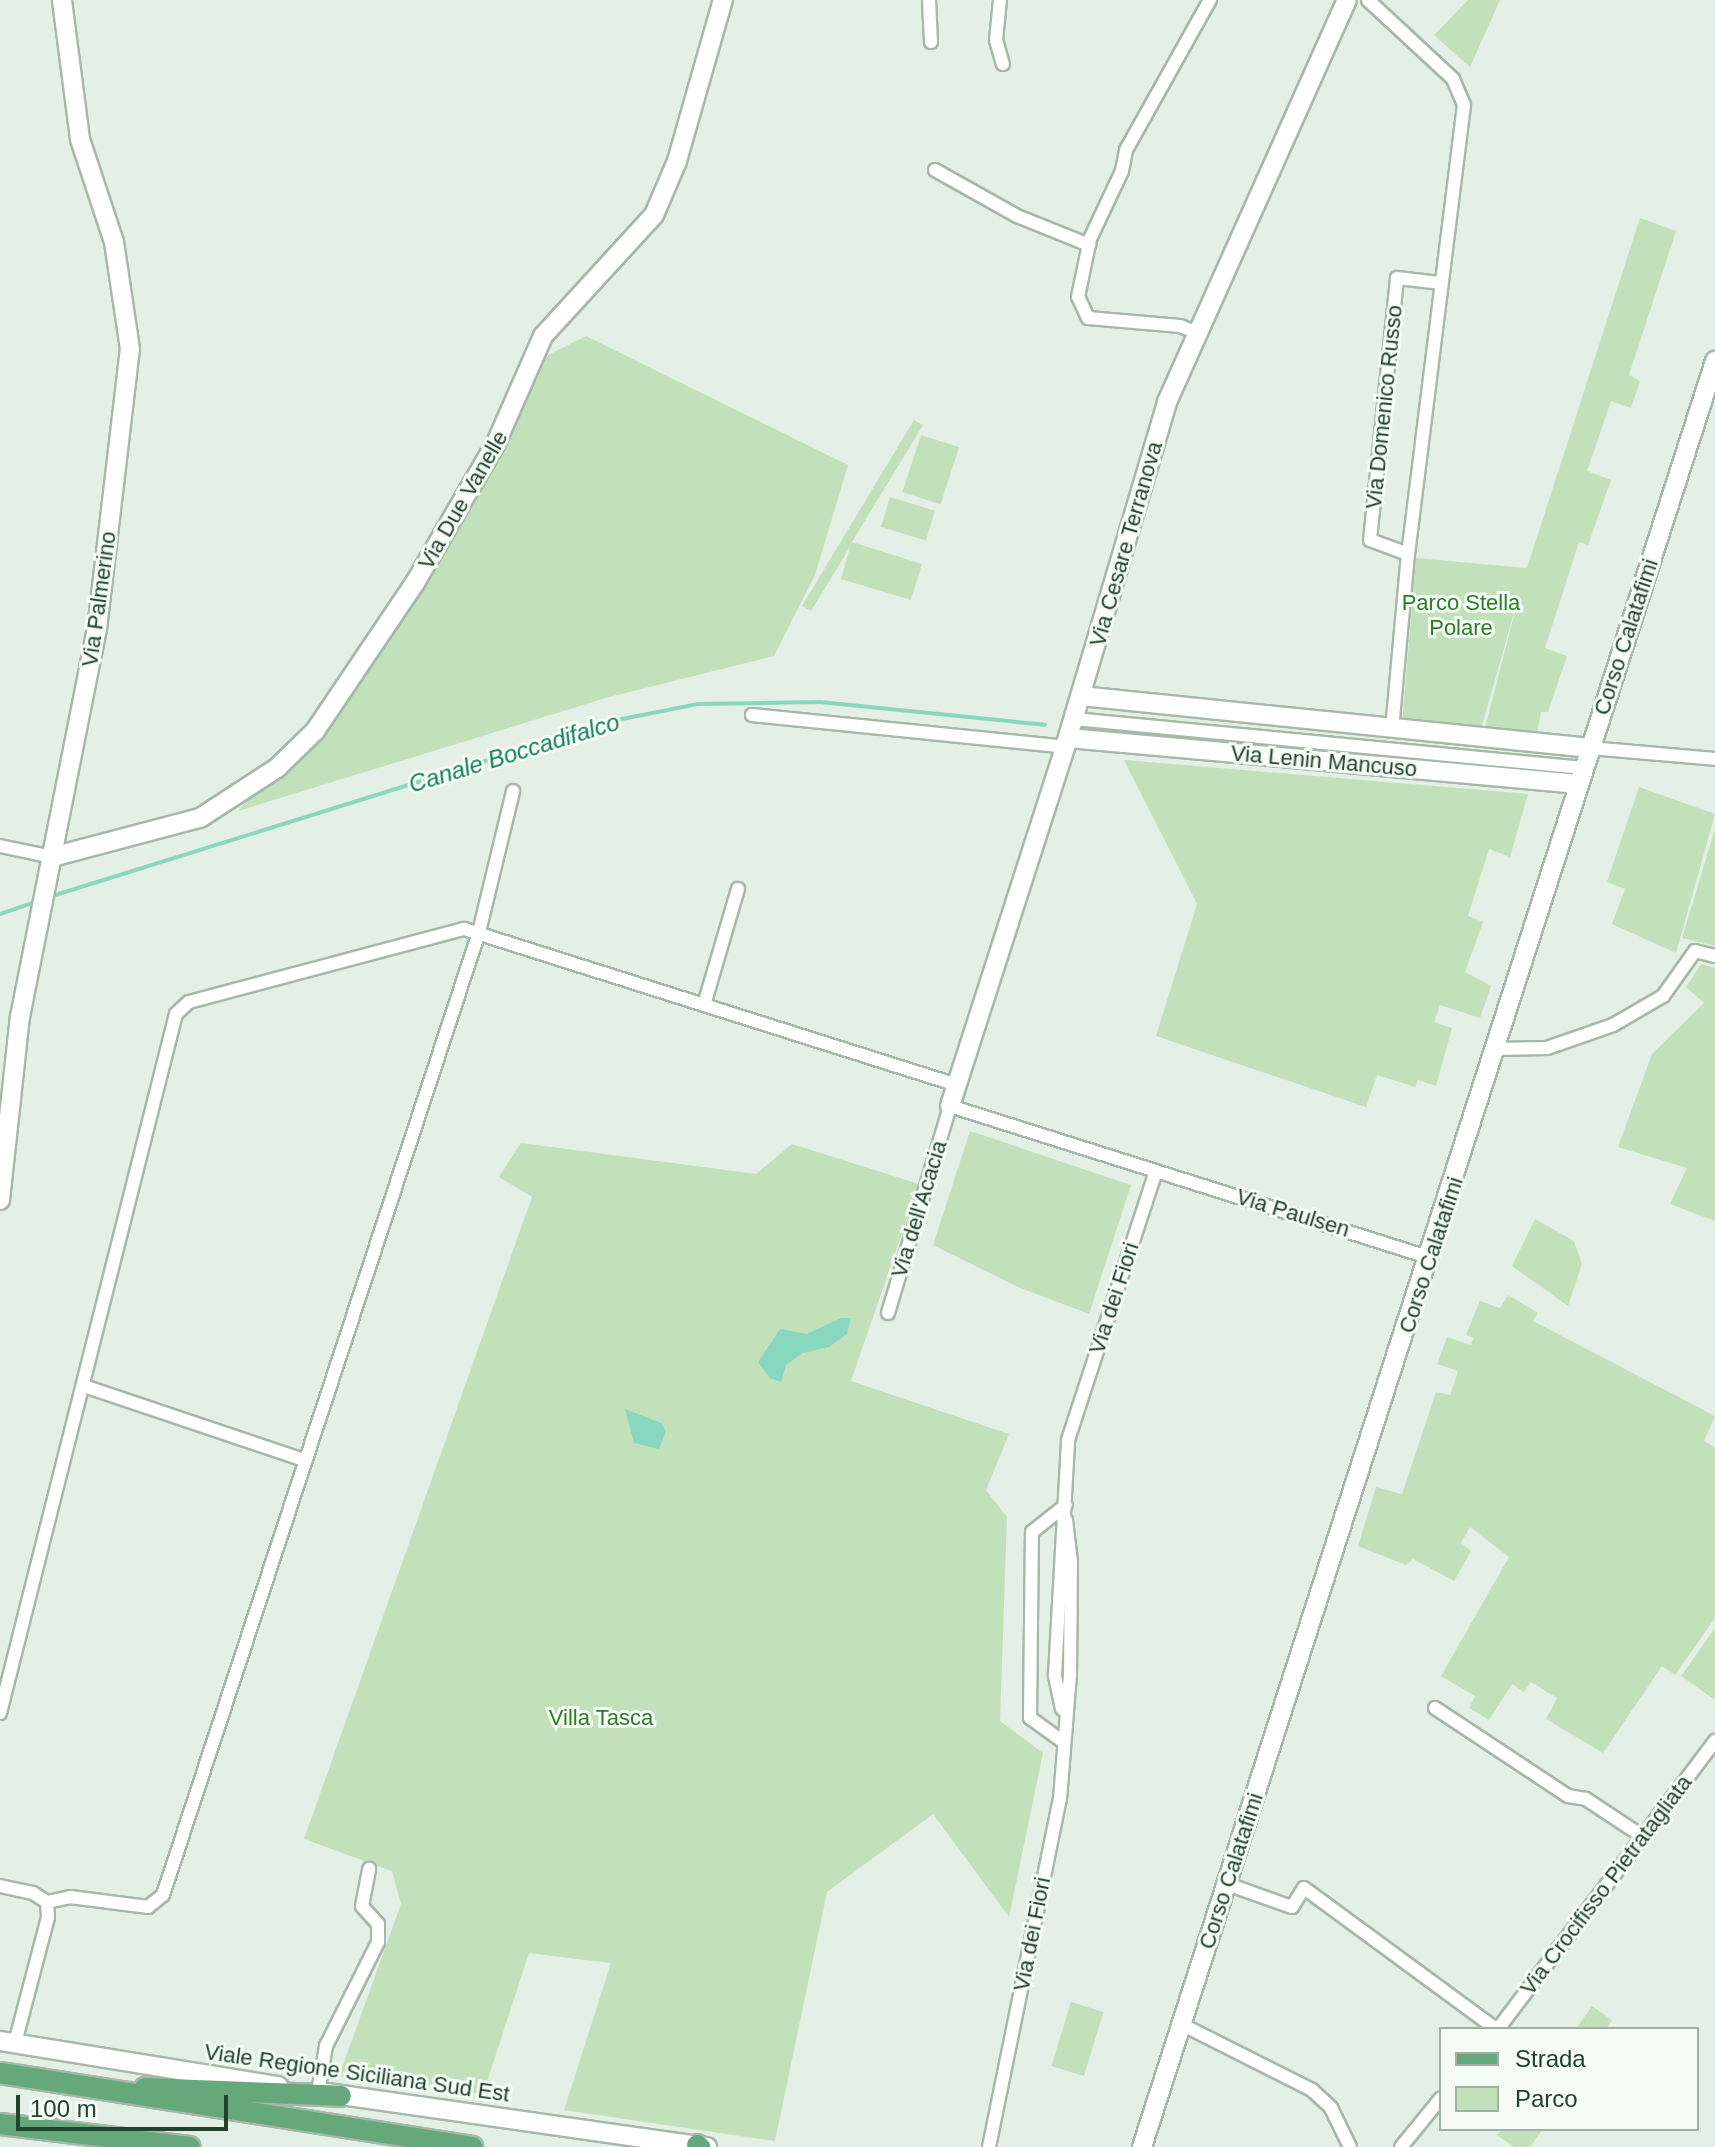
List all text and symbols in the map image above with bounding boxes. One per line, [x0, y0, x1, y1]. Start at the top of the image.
street label: Via Domenico Russo [1360, 304, 1408, 510]
street label: Via Due Vanelle [413, 426, 513, 574]
street label: Via Cesare Terranova [1084, 438, 1168, 650]
street label: Via Palmerino [76, 530, 122, 668]
street label: Corso Calatafimi [1588, 556, 1664, 718]
park label: Parco Stella Polare [1402, 589, 1520, 640]
water label: Canale Boccadifalco [405, 707, 623, 799]
street label: Via Lenin Mancuso [1230, 740, 1418, 782]
street label: Via dell'Acacia [886, 1137, 952, 1281]
street label: Corso Calatafimi [1393, 1174, 1469, 1336]
street label: Via Paulsen [1233, 1183, 1353, 1243]
street label: Via dei Fiori [1084, 1239, 1144, 1357]
park label: Villa Tasca [549, 1705, 653, 1731]
street label: Via Crocifisso Pietratagliata [1515, 1770, 1697, 2000]
street label: Corso Calatafimi [1193, 1790, 1269, 1952]
street label: Via dei Fiori [1008, 1875, 1056, 1993]
legend [1439, 2027, 1699, 2131]
street label: Viale Regione Siciliana Sud Est [203, 2039, 511, 2107]
text: Strada [1515, 2045, 1586, 2072]
scale bar [20, 2079, 232, 2129]
text: Parco [1515, 2085, 1578, 2112]
text: 100 m [30, 2095, 97, 2122]

